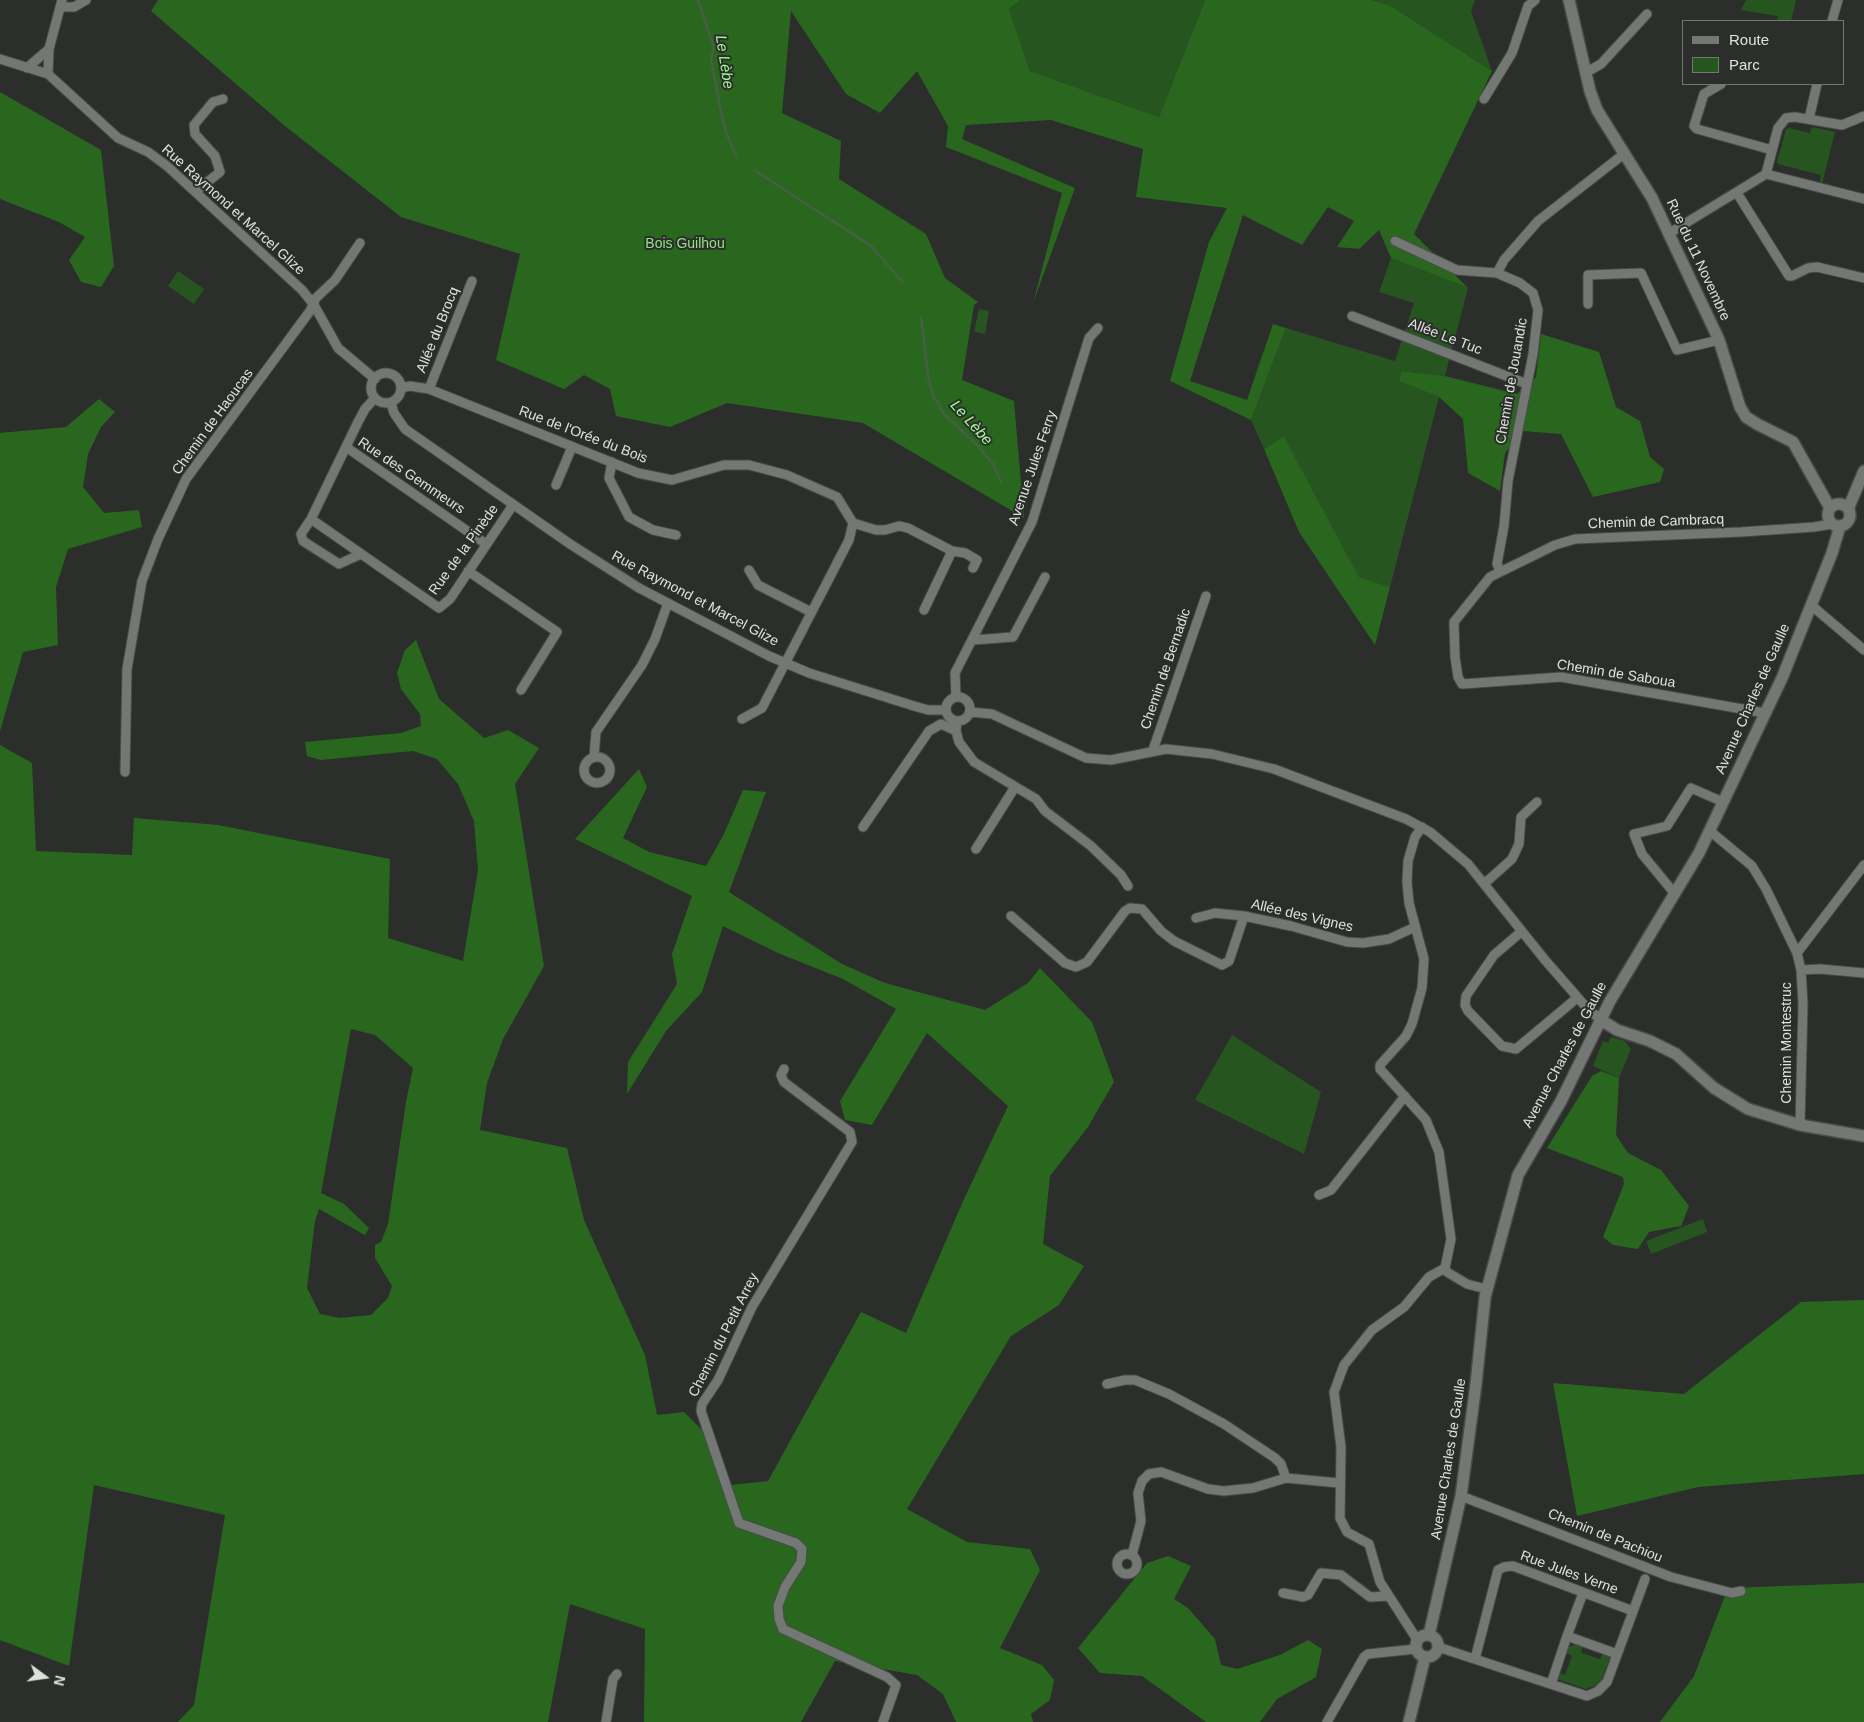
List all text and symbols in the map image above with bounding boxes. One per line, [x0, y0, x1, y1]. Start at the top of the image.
legend [1682, 20, 1844, 85]
text: Route [1729, 31, 1769, 48]
water label: Le Lèbe [711, 34, 737, 90]
text: Parc [1729, 56, 1760, 73]
street label: Rue Raymond et Marcel Glize [158, 141, 308, 279]
street label: Rue du 11 Novembre [1662, 197, 1734, 323]
park label: Bois Guilhou [645, 236, 725, 252]
street label: Allée du Brocq [413, 285, 463, 375]
street label: Allée Le Tuc [1406, 315, 1484, 359]
street label: Chemin de Jouandic [1493, 317, 1531, 445]
street label: Chemin de Haoucas [169, 366, 257, 478]
water label: Le Lèbe [946, 397, 996, 449]
street label: Rue de l'Orée du Bois [516, 403, 650, 467]
street label: Avenue Jules Ferry [1005, 408, 1061, 528]
street label: Rue des Gemmeurs [354, 434, 468, 518]
street label: Rue de la Pinède [426, 502, 502, 598]
street label: Chemin de Cambracq [1588, 511, 1724, 533]
street label: Rue Raymond et Marcel Glize [609, 548, 781, 650]
street label: Chemin de Bernadic [1137, 606, 1195, 732]
street label: Avenue Charles de Gaulle [1712, 621, 1794, 777]
street label: Chemin de Saboua [1555, 656, 1677, 692]
street label: Allée des Vignes [1249, 896, 1355, 936]
street label: Avenue Charles de Gaulle [1519, 979, 1611, 1131]
street label: Chemin Montestruc [1779, 982, 1795, 1104]
street label: Chemin du Petit Arrey [685, 1270, 763, 1400]
street label: Avenue Charles de Gaulle [1428, 1377, 1470, 1541]
street label: Chemin de Pachiou [1545, 1505, 1665, 1567]
street label: Rue Jules Verne [1518, 1548, 1620, 1598]
north arrow [20, 1652, 70, 1702]
text: N [51, 1674, 69, 1687]

